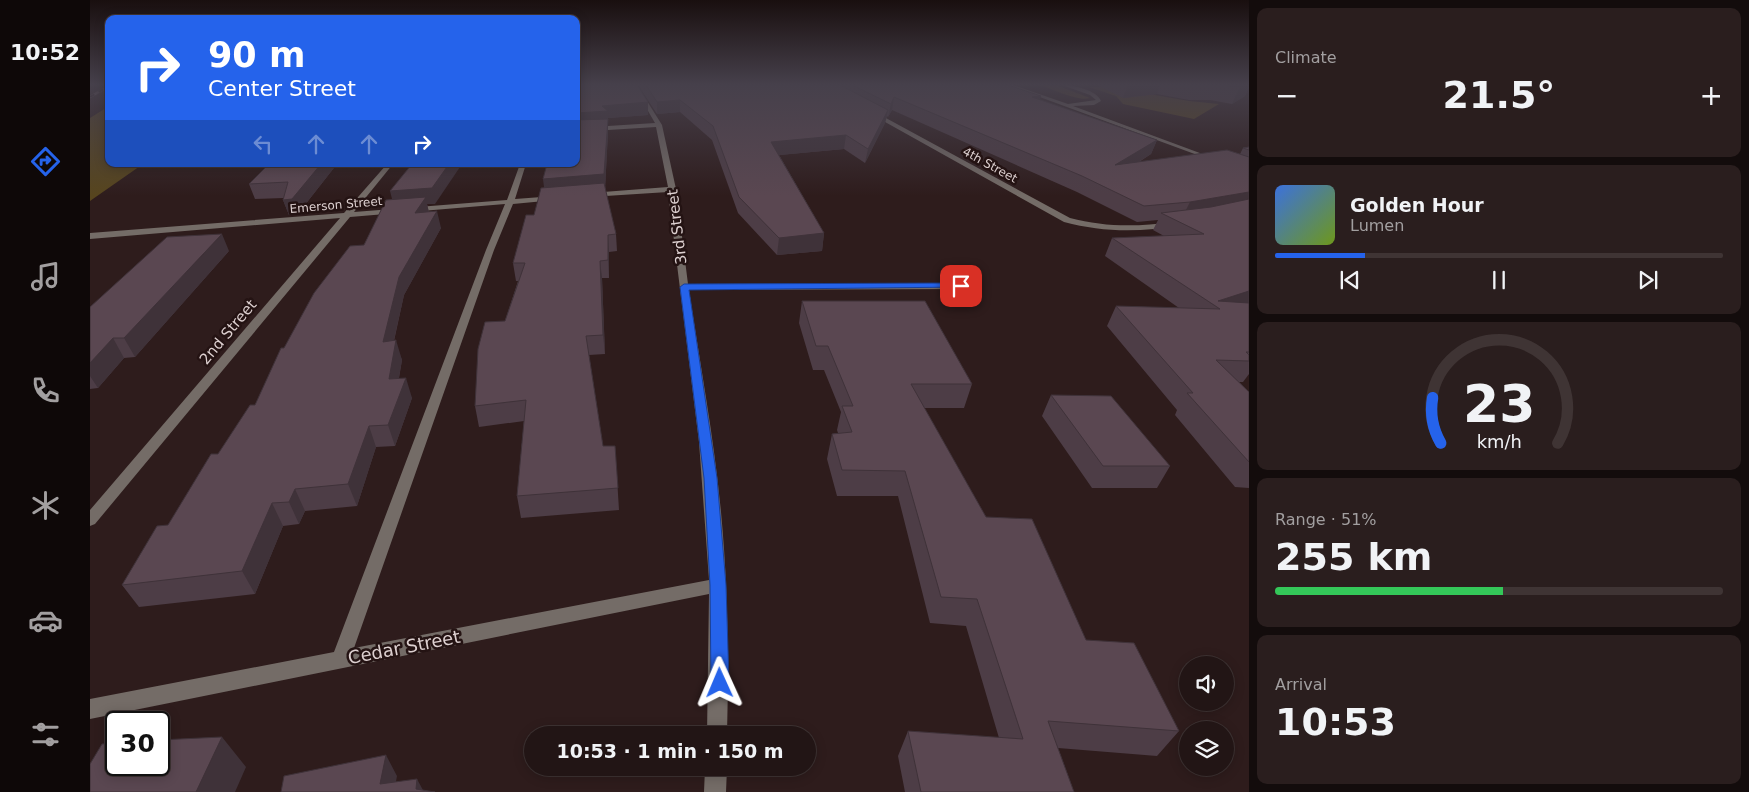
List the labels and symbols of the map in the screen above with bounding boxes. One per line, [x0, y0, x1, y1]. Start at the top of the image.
street label: 4th Street [960, 144, 1020, 186]
street label: 3rd Street [663, 188, 691, 265]
street label: Emerson Street [289, 194, 383, 216]
pin [940, 265, 982, 307]
street label: 2nd Street [196, 296, 260, 368]
street label: Cedar Street [346, 626, 462, 668]
position arrow [693, 656, 745, 708]
speed limit sign: 30 [105, 711, 170, 776]

